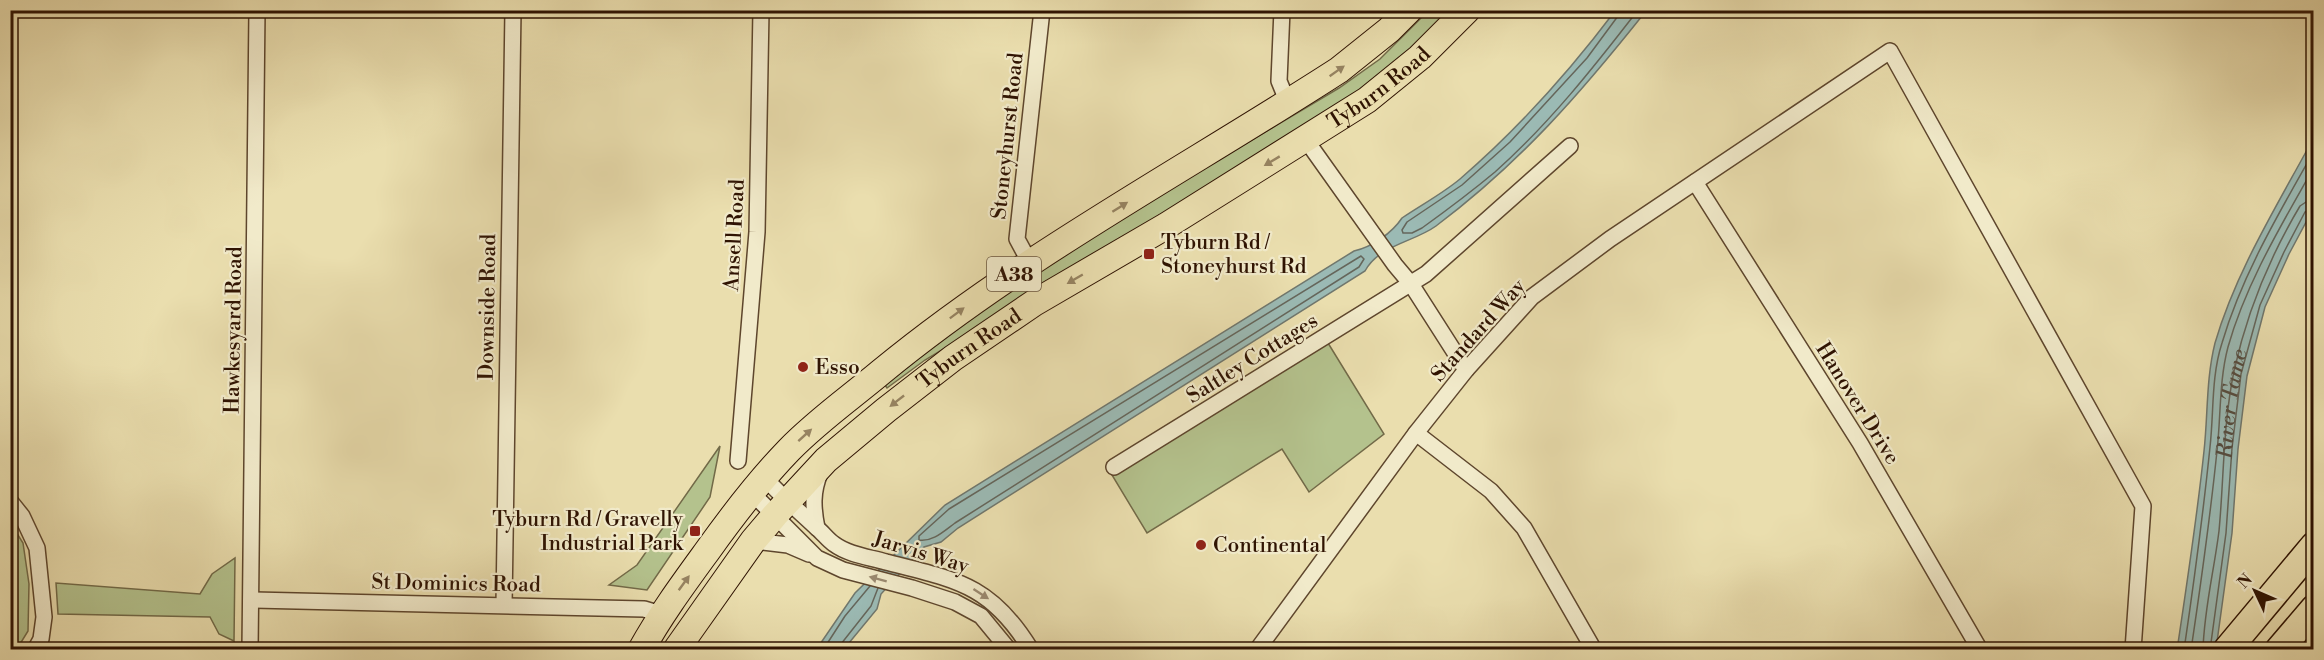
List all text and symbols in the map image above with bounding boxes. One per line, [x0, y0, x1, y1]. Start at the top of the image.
street label: Tyburn Road [1323, 42, 1437, 135]
street label: Stoneyhurst Road [986, 51, 1030, 221]
one-way arrow [1329, 65, 1345, 77]
one-way arrow [1264, 155, 1280, 166]
street label: Ansell Road [719, 178, 751, 293]
one-way arrow [1112, 201, 1128, 212]
place label: Tyburn Rd / Stoneyhurst Rd [1161, 230, 1306, 280]
street label: Downside Road [474, 234, 502, 380]
street label: Hawkesyard Road [220, 246, 248, 414]
marker: Tyburn Rd / Stoneyhurst Rd [1142, 247, 1156, 261]
road number: A38 [987, 257, 1041, 291]
street label: Standard Way [1426, 273, 1532, 387]
one-way arrow [1066, 274, 1083, 284]
street label: Tyburn Road [912, 303, 1027, 395]
one-way arrow [949, 308, 964, 320]
street label: Saltley Cottages [1182, 308, 1323, 410]
street label: Hanover Drive [1809, 338, 1905, 469]
water label: River Tame [2212, 346, 2254, 461]
place label: Esso [815, 355, 860, 381]
marker: Esso [796, 360, 810, 374]
one-way arrow [889, 395, 905, 408]
one-way arrow [797, 429, 812, 442]
place label: Tyburn Rd / Gravelly Industrial Park [492, 507, 684, 557]
marker: Tyburn Rd / Gravelly Industrial Park [688, 524, 702, 538]
street label: Jarvis Way [869, 526, 972, 580]
place label: Continental [1213, 533, 1326, 559]
marker: Continental [1194, 538, 1208, 552]
north arrow [2225, 561, 2285, 621]
street label: St Dominics Road [371, 570, 541, 598]
text: N [2233, 570, 2257, 593]
one-way arrow [869, 574, 887, 583]
one-way arrow [677, 575, 689, 590]
one-way arrow [972, 589, 989, 600]

